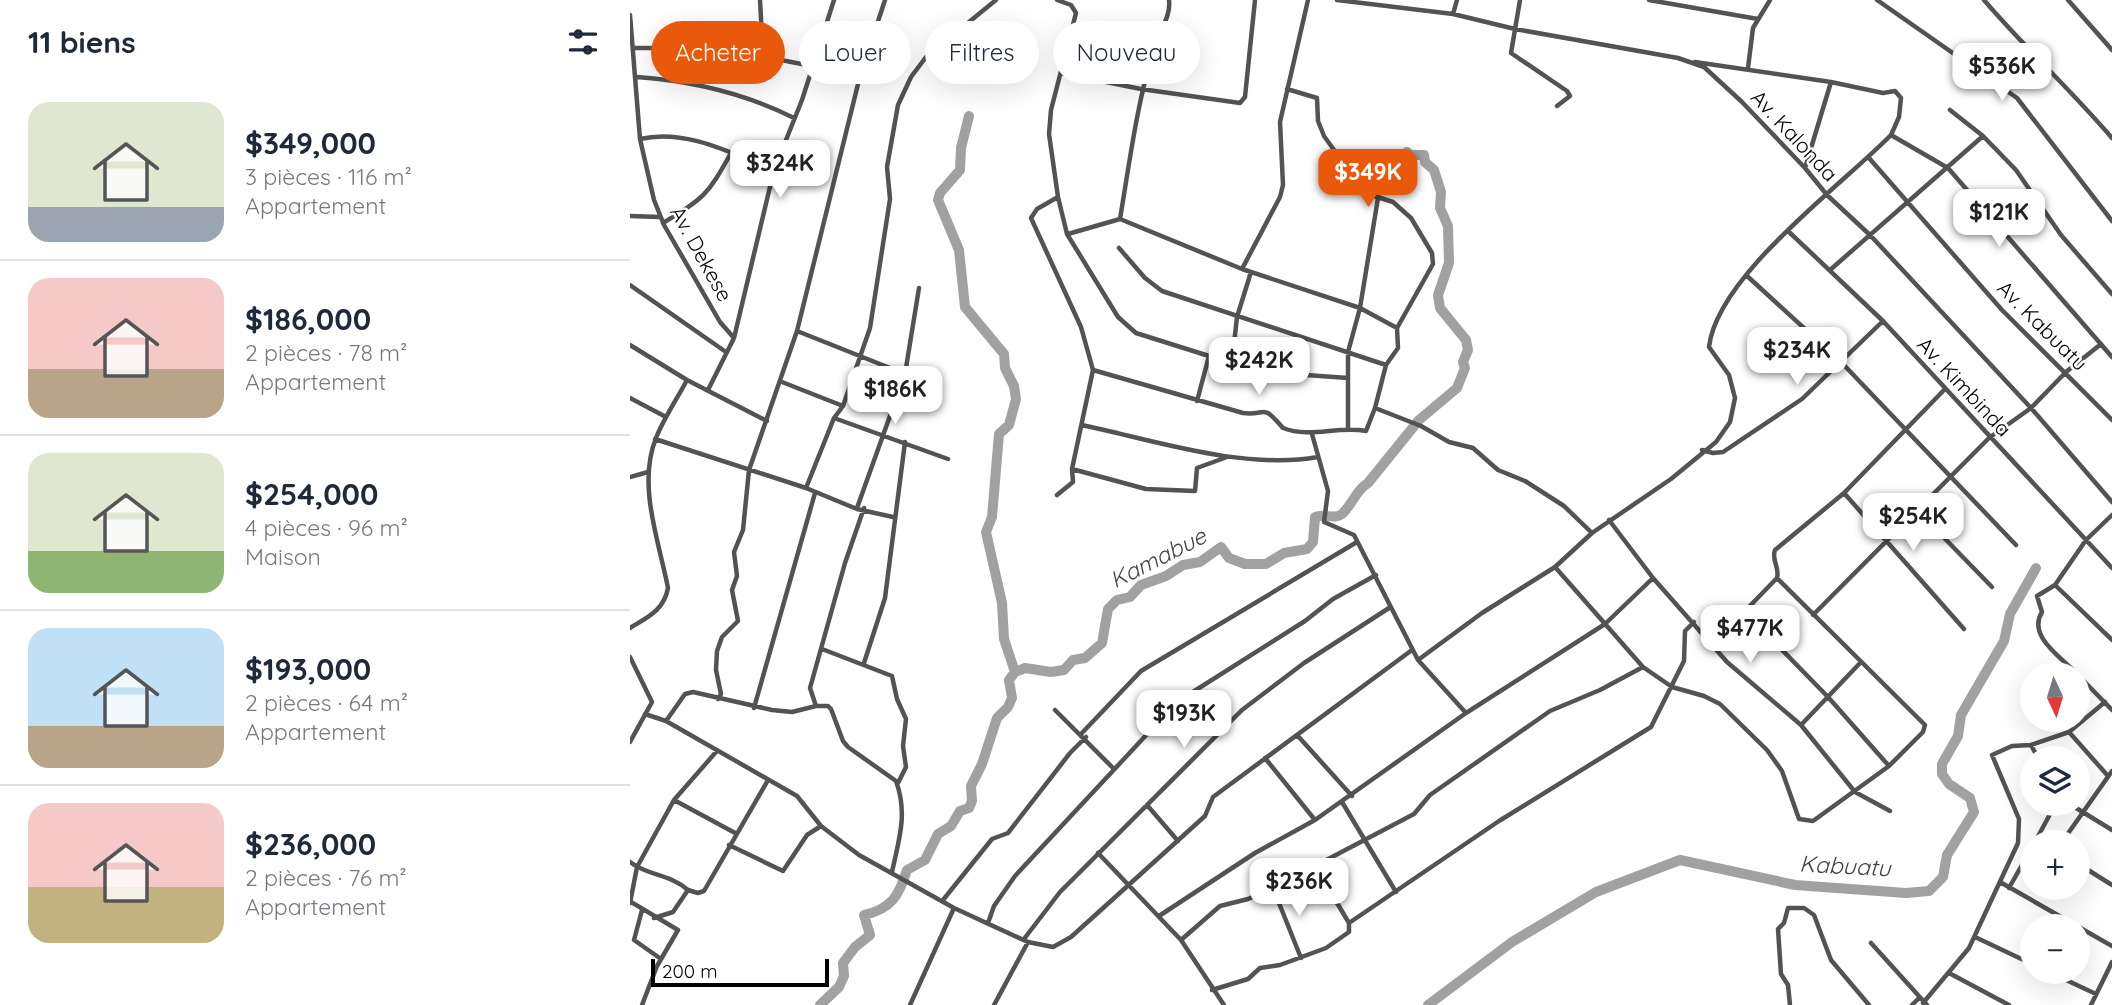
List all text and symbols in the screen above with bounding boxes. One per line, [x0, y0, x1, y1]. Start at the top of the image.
chip: Acheter [651, 21, 785, 84]
chip: Louer [799, 21, 911, 84]
chip: Filtres [925, 21, 1039, 84]
chip: Nouveau [1053, 21, 1200, 84]
text: 11 biens [28, 23, 136, 61]
icon: filters [564, 23, 602, 61]
pin: $536K [1953, 43, 2051, 103]
text: $536K [1968, 51, 2036, 80]
street label: Av. Kalonda [1746, 84, 1844, 186]
text: $349,000 [245, 124, 376, 162]
icon: home [84, 130, 168, 214]
pin: $324K [731, 140, 829, 200]
text: $324K [746, 148, 814, 177]
pin: $349K [1319, 150, 1417, 209]
text: $349K [1334, 157, 1402, 186]
text: 3 pièces · 116 m² [245, 162, 412, 191]
pin: $121K [1950, 190, 2048, 249]
text: Appartement [245, 191, 386, 220]
text: $121K [1969, 197, 2029, 226]
street label: Av. Dekese [665, 201, 739, 306]
street label: Av. Kabuatu [1992, 275, 2093, 376]
text: $186,000 [245, 300, 371, 338]
icon: home [84, 306, 168, 390]
pin: $234K [1748, 328, 1846, 387]
street label: Av. Kimbinda [1912, 331, 2017, 441]
text: $234K [1763, 335, 1831, 364]
text: 2 pièces · 78 m² [245, 338, 407, 367]
pin: $242K [1210, 338, 1308, 397]
text: $242K [1225, 345, 1293, 374]
pin: $186K [846, 366, 944, 426]
text: Appartement [245, 367, 386, 396]
text: $186K [863, 374, 927, 403]
text: $254,000 [245, 475, 378, 513]
icon: home [84, 481, 168, 565]
pin: $254K [1864, 494, 1962, 553]
text: $254K [1879, 501, 1947, 530]
text: 4 pièces · 96 m² [245, 513, 408, 542]
water label: Kamabue [1105, 520, 1212, 594]
text: Maison [245, 542, 321, 571]
pin: $477K [1701, 606, 1799, 665]
text: $477K [1717, 613, 1783, 642]
text: $193,000 [245, 650, 371, 688]
icon: home [84, 656, 168, 740]
north arrow [2020, 662, 2090, 732]
map controls [2020, 662, 2090, 984]
text: 2 pièces · 64 m² [245, 688, 408, 717]
pin: $193K [1135, 690, 1233, 750]
text: $193K [1152, 698, 1216, 727]
text: Appartement [245, 717, 386, 746]
button: layers [2020, 746, 2090, 816]
text: $236,000 [245, 825, 376, 863]
button: + [2020, 830, 2090, 900]
icon: home [84, 831, 168, 915]
water label: Kabuatu [1799, 849, 1893, 882]
pin: $236K [1250, 858, 1348, 918]
text: 2 pièces · 76 m² [245, 863, 407, 892]
text: $236K [1266, 866, 1332, 895]
text: Appartement [245, 892, 386, 921]
button: − [2020, 914, 2090, 984]
scale bar [651, 956, 830, 988]
text: 200 m [662, 959, 718, 983]

